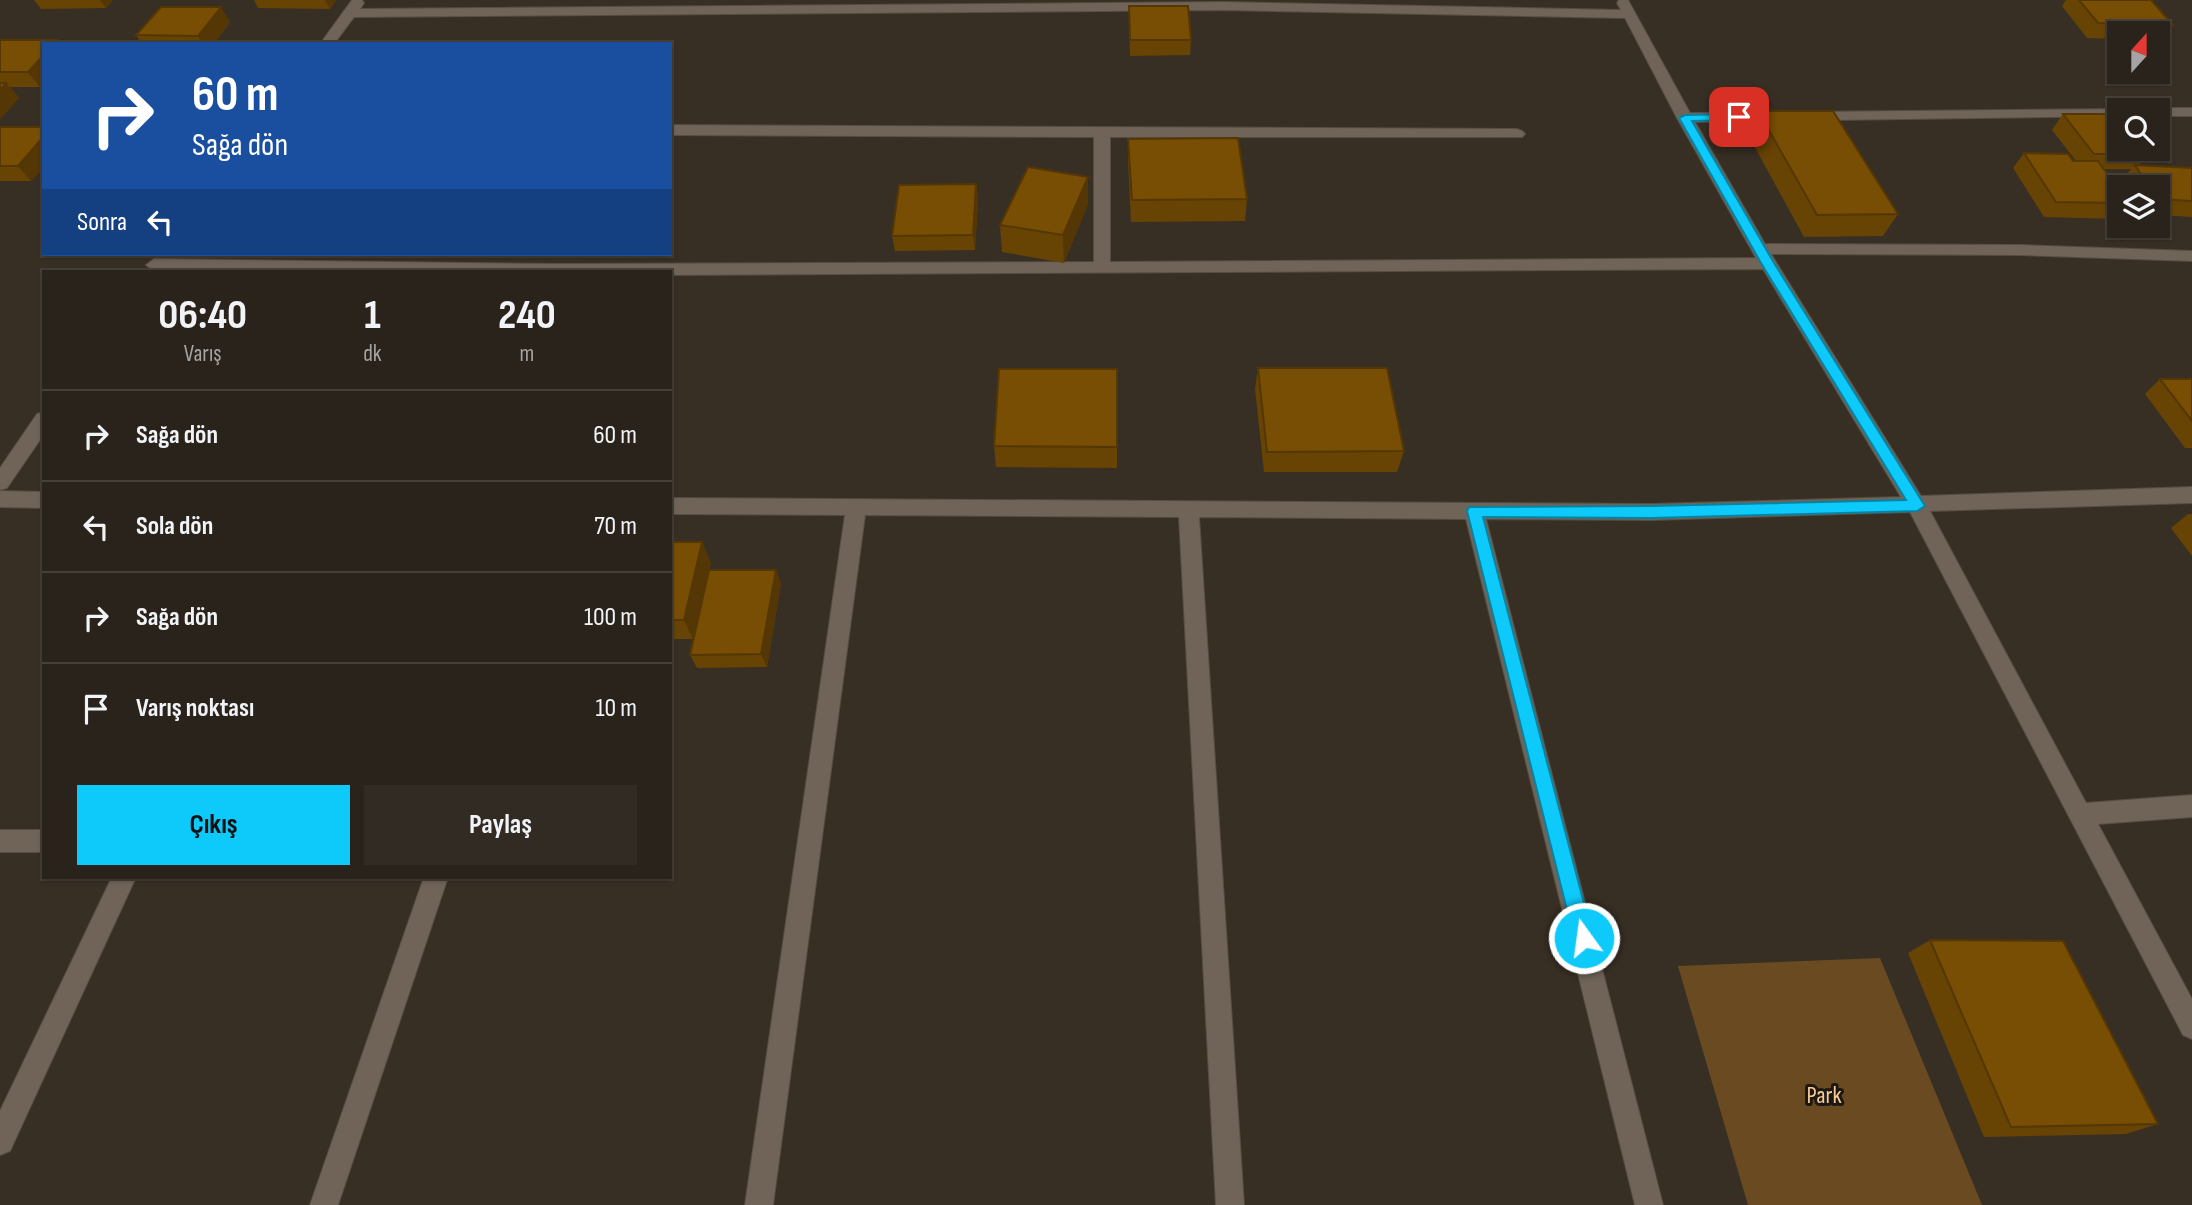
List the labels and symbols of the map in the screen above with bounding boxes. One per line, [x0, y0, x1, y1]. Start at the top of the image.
north arrow [2107, 21, 2170, 84]
pin [1709, 87, 1769, 147]
position arrow [1547, 901, 1621, 975]
park label: Park [1806, 1081, 1842, 1110]

